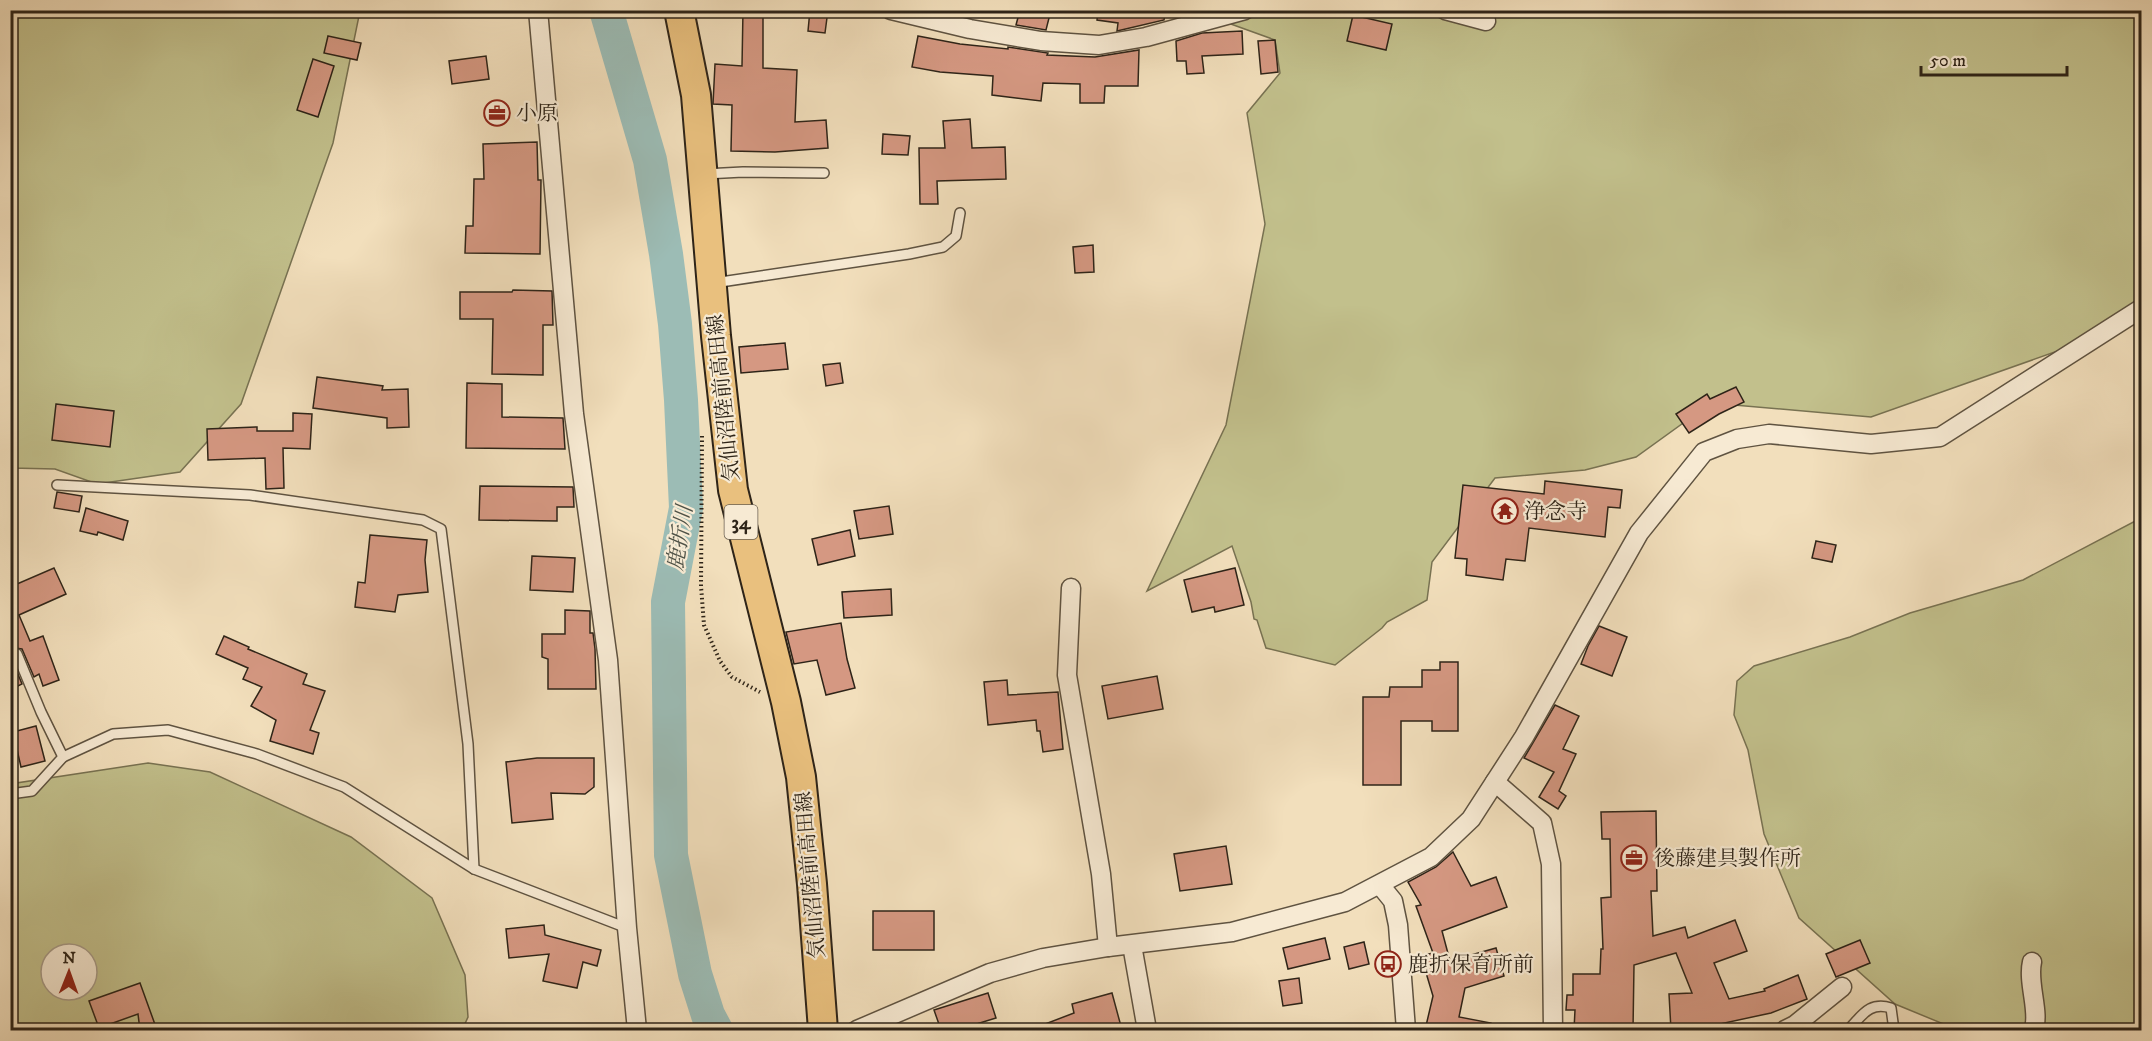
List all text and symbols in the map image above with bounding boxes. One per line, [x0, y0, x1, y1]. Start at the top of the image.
scale bar [1921, 39, 2066, 77]
text: 50 m [1930, 50, 1966, 72]
office icon: 小原 [482, 98, 512, 128]
place label: 小原 [516, 101, 558, 127]
street label: 気仙沼陸前高田線 [702, 313, 746, 483]
temple icon: 浄念寺 [1490, 496, 1520, 526]
place label: 浄念寺 [1524, 499, 1587, 525]
water label: 鹿折川 [662, 502, 699, 573]
road number: 34 [724, 505, 758, 539]
street label: 気仙沼陸前高田線 [791, 790, 831, 960]
office icon: 後藤建具製作所 [1619, 843, 1649, 873]
place label: 後藤建具製作所 [1654, 846, 1801, 872]
north arrow [39, 942, 99, 1002]
text: N [63, 948, 76, 968]
bus stop icon: 鹿折保育所前 [1373, 949, 1403, 979]
place label: 鹿折保育所前 [1408, 952, 1534, 978]

